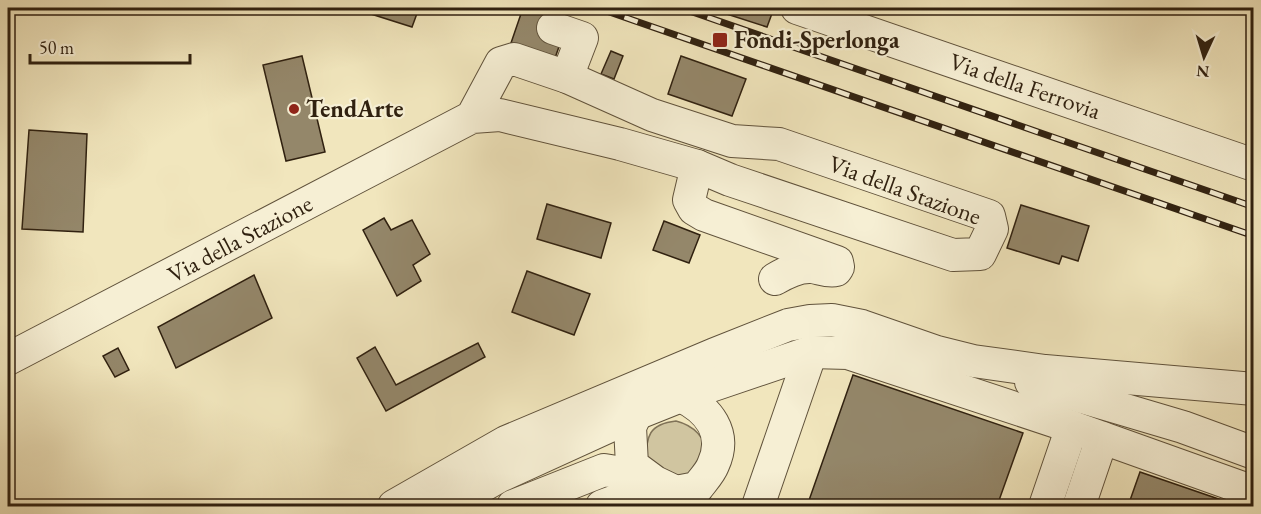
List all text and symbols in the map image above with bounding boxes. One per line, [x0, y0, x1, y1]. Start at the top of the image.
place label: Fondi-Sperlonga [734, 24, 900, 56]
scale bar [30, 27, 190, 65]
north arrow [1174, 27, 1234, 87]
marker: Fondi-Sperlonga [711, 31, 729, 49]
text: 50 m [39, 36, 74, 59]
street label: Via della Ferrovia [946, 45, 1105, 126]
text: N [1196, 61, 1210, 82]
place label: TendArte [306, 93, 403, 124]
marker: TendArte [287, 102, 301, 116]
street label: Via della Stazione [825, 148, 986, 231]
street label: Via della Stazione [162, 187, 318, 290]

